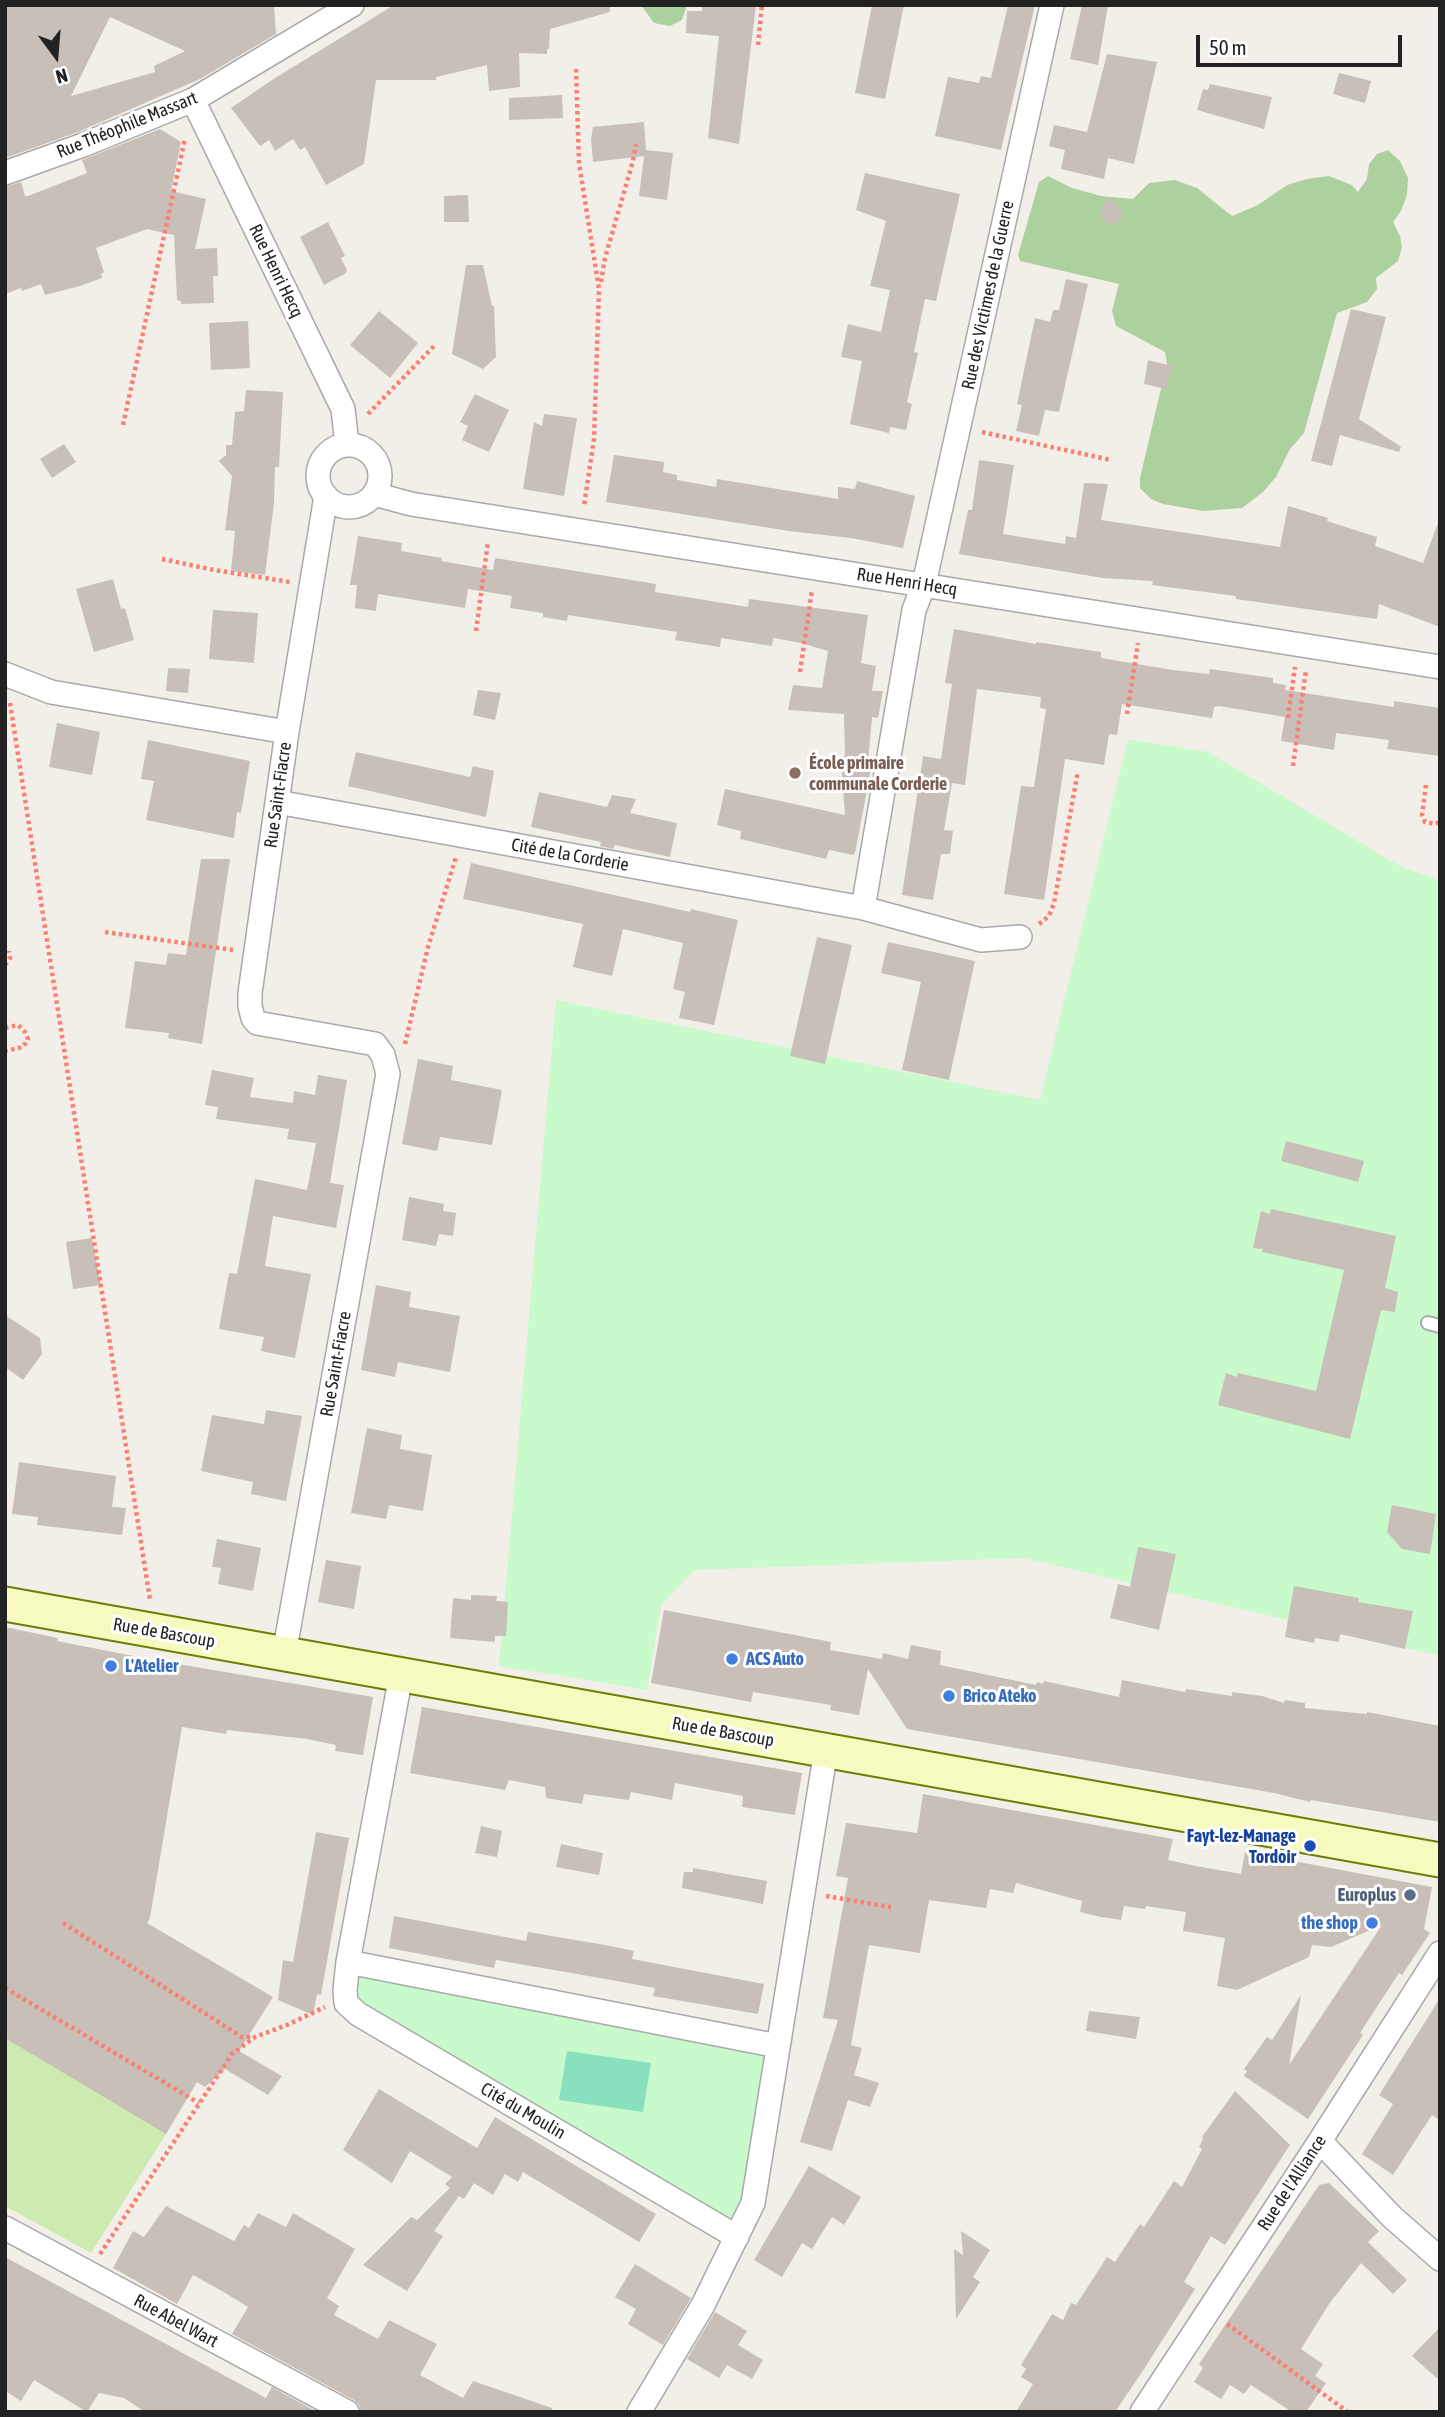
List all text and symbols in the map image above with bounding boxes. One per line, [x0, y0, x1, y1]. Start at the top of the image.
north arrow [21, 21, 91, 91]
scale bar [1200, 21, 1406, 65]
text: 50 m [1209, 35, 1247, 59]
text: N [53, 64, 70, 88]
street label: Rue Théophile Massart [54, 87, 200, 163]
street label: Rue des Victimes de la Guerre [957, 198, 1019, 392]
street label: Rue Henri Hecq [244, 221, 308, 321]
street label: Rue Henri Hecq [855, 563, 959, 601]
street label: Rue Saint-Fiacre [260, 741, 296, 849]
place label: École primaire communale Corderie [809, 752, 947, 794]
marker: École primaire communale Corderie [787, 765, 803, 781]
street label: Cité de la Corderie [510, 834, 630, 876]
street label: Rue Saint-Fiacre [316, 1310, 356, 1418]
street label: Rue de Bascoup [111, 1613, 217, 1653]
place label: ACS Auto [746, 1648, 804, 1670]
marker: ACS Auto [724, 1651, 740, 1667]
place label: L'Atelier [125, 1655, 178, 1677]
marker: L'Atelier [103, 1658, 119, 1674]
place label: Brico Ateko [963, 1685, 1037, 1707]
marker: Brico Ateko [941, 1688, 957, 1704]
street label: Rue de Bascoup [670, 1712, 776, 1752]
place label: Fayt-lez-Manage Tordoir [1187, 1825, 1296, 1868]
marker: Fayt-lez-Manage Tordoir [1302, 1838, 1318, 1854]
place label: Europlus [1338, 1884, 1396, 1906]
marker: Europlus [1402, 1887, 1418, 1903]
place label: the shop [1301, 1912, 1358, 1934]
marker: the shop [1364, 1915, 1380, 1931]
street label: Cité du Moulin [477, 2078, 569, 2144]
street label: Rue de l'Alliance [1253, 2131, 1331, 2235]
street label: Rue Abel Wart [130, 2290, 222, 2352]

